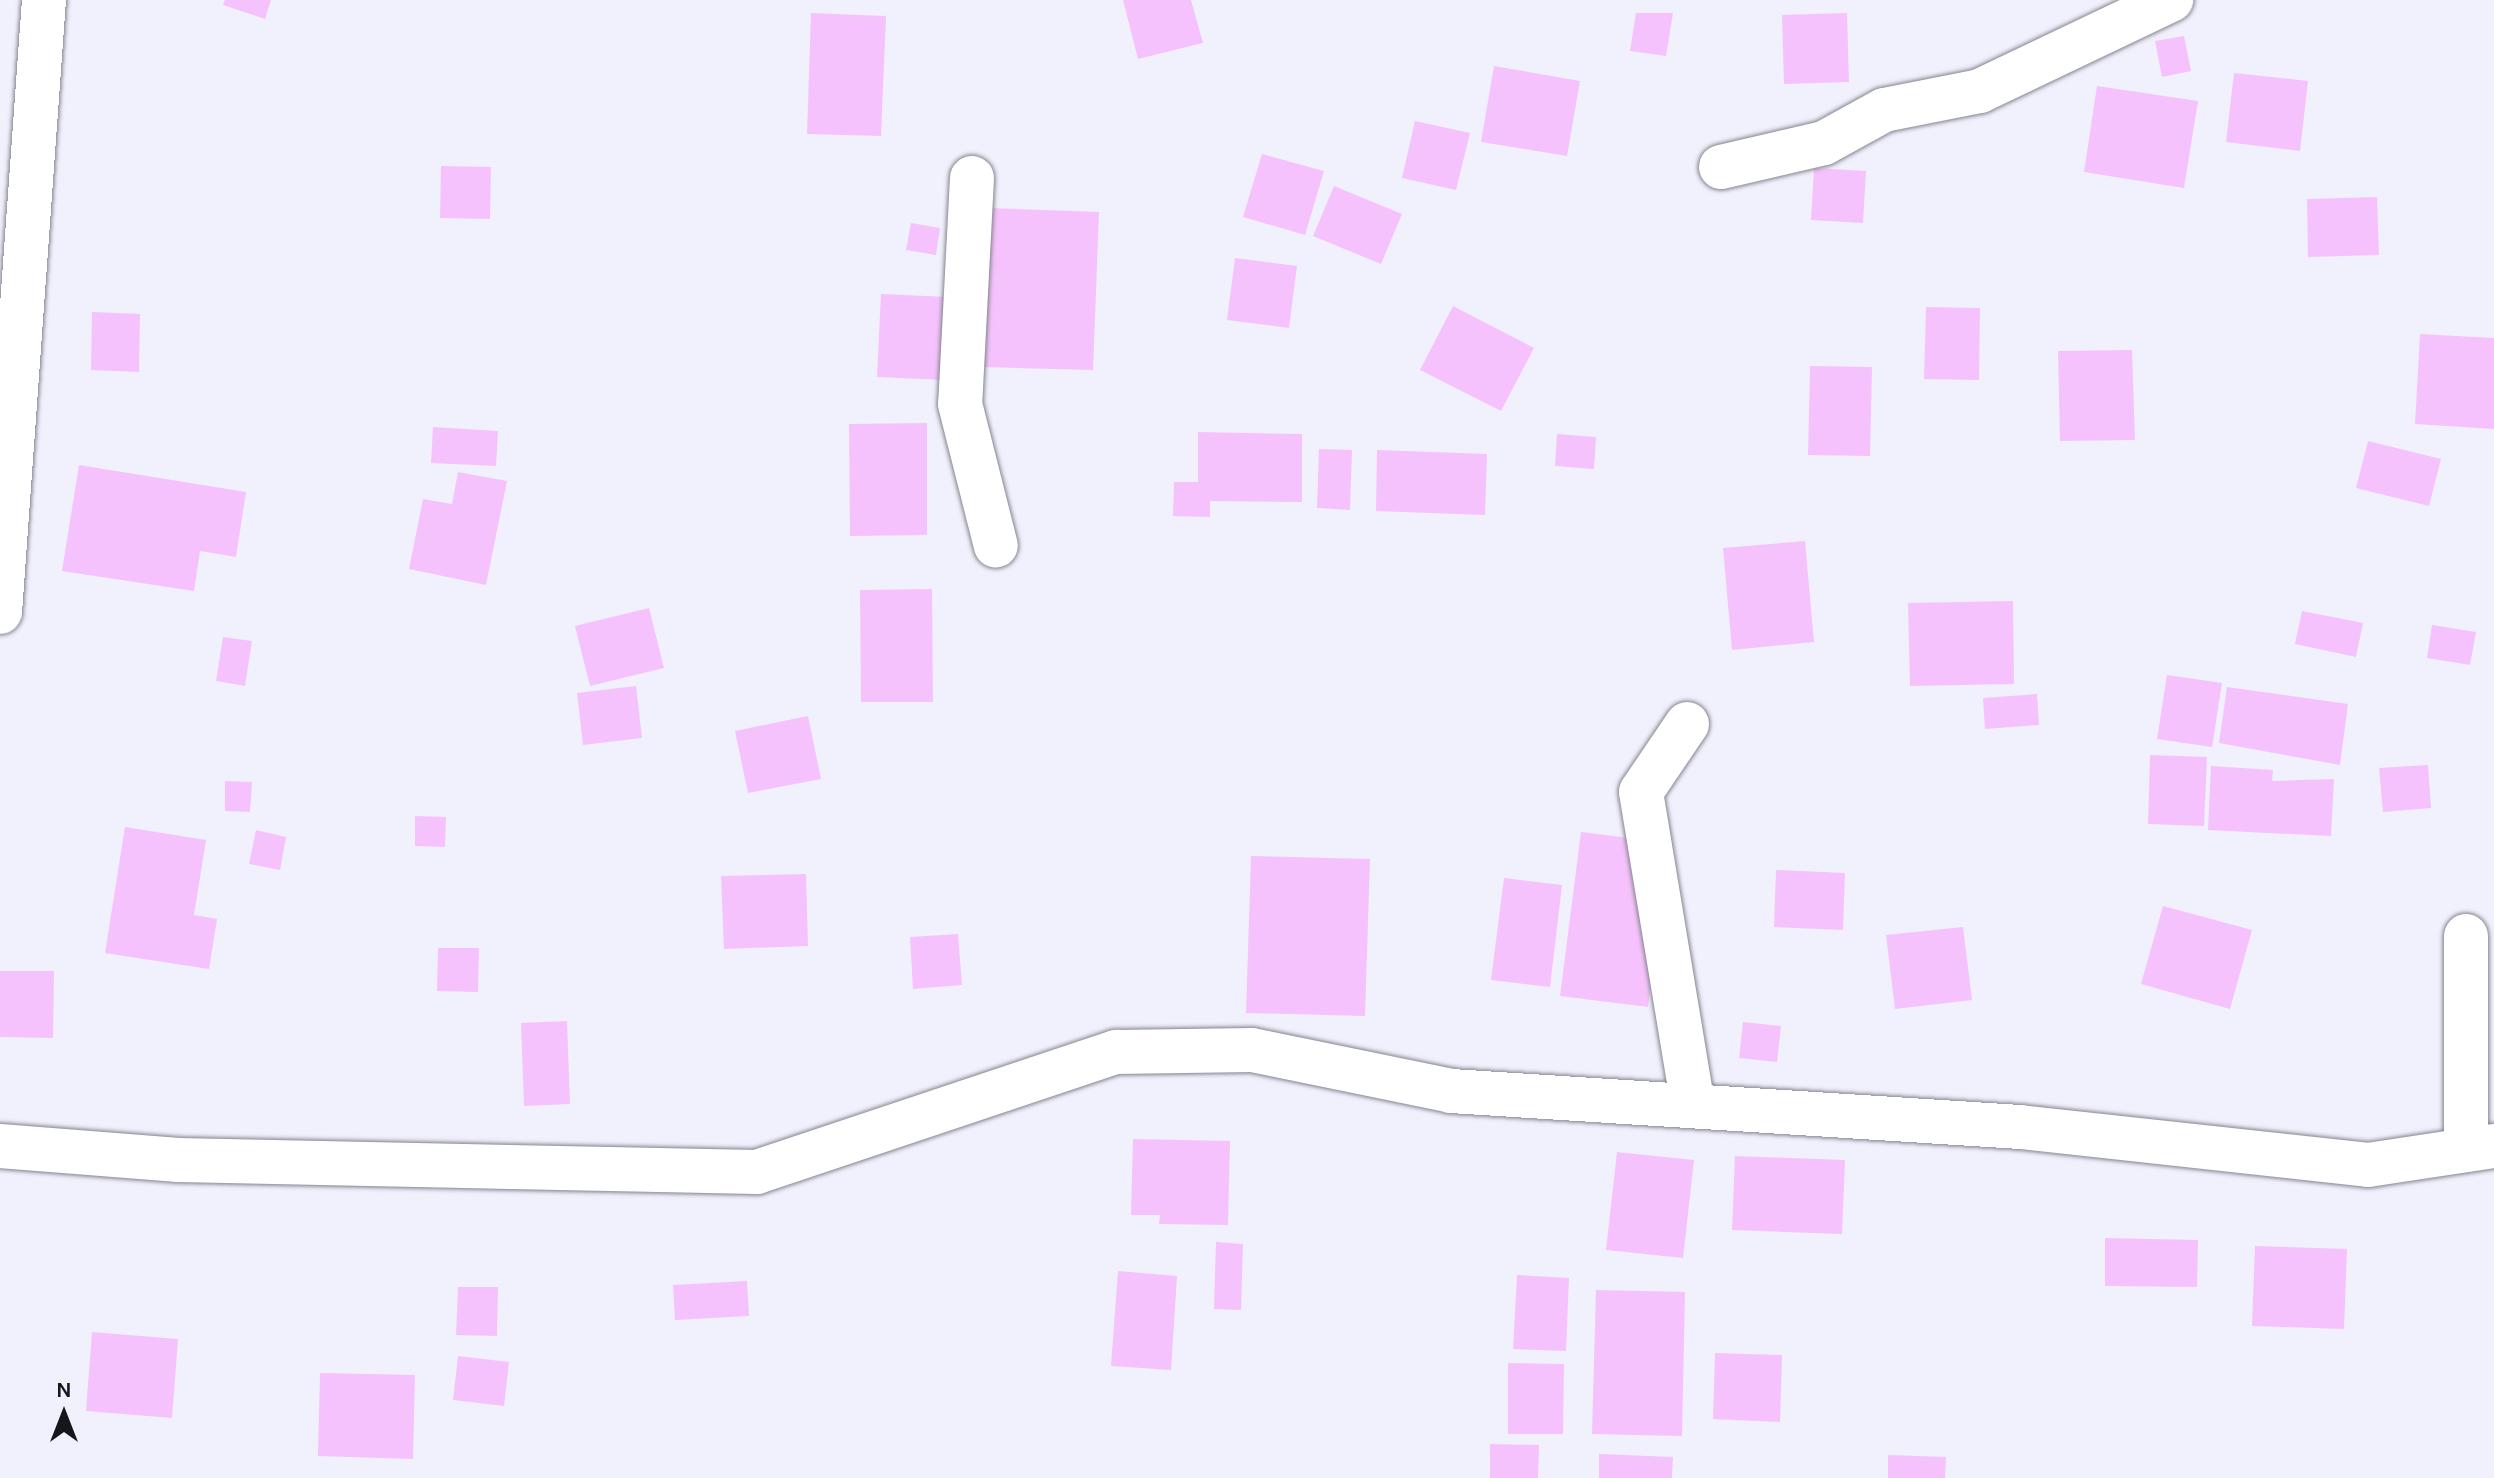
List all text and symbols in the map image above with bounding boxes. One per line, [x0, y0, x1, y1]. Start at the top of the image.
north arrow [24, 1374, 104, 1454]
text: N [56, 1377, 72, 1403]

